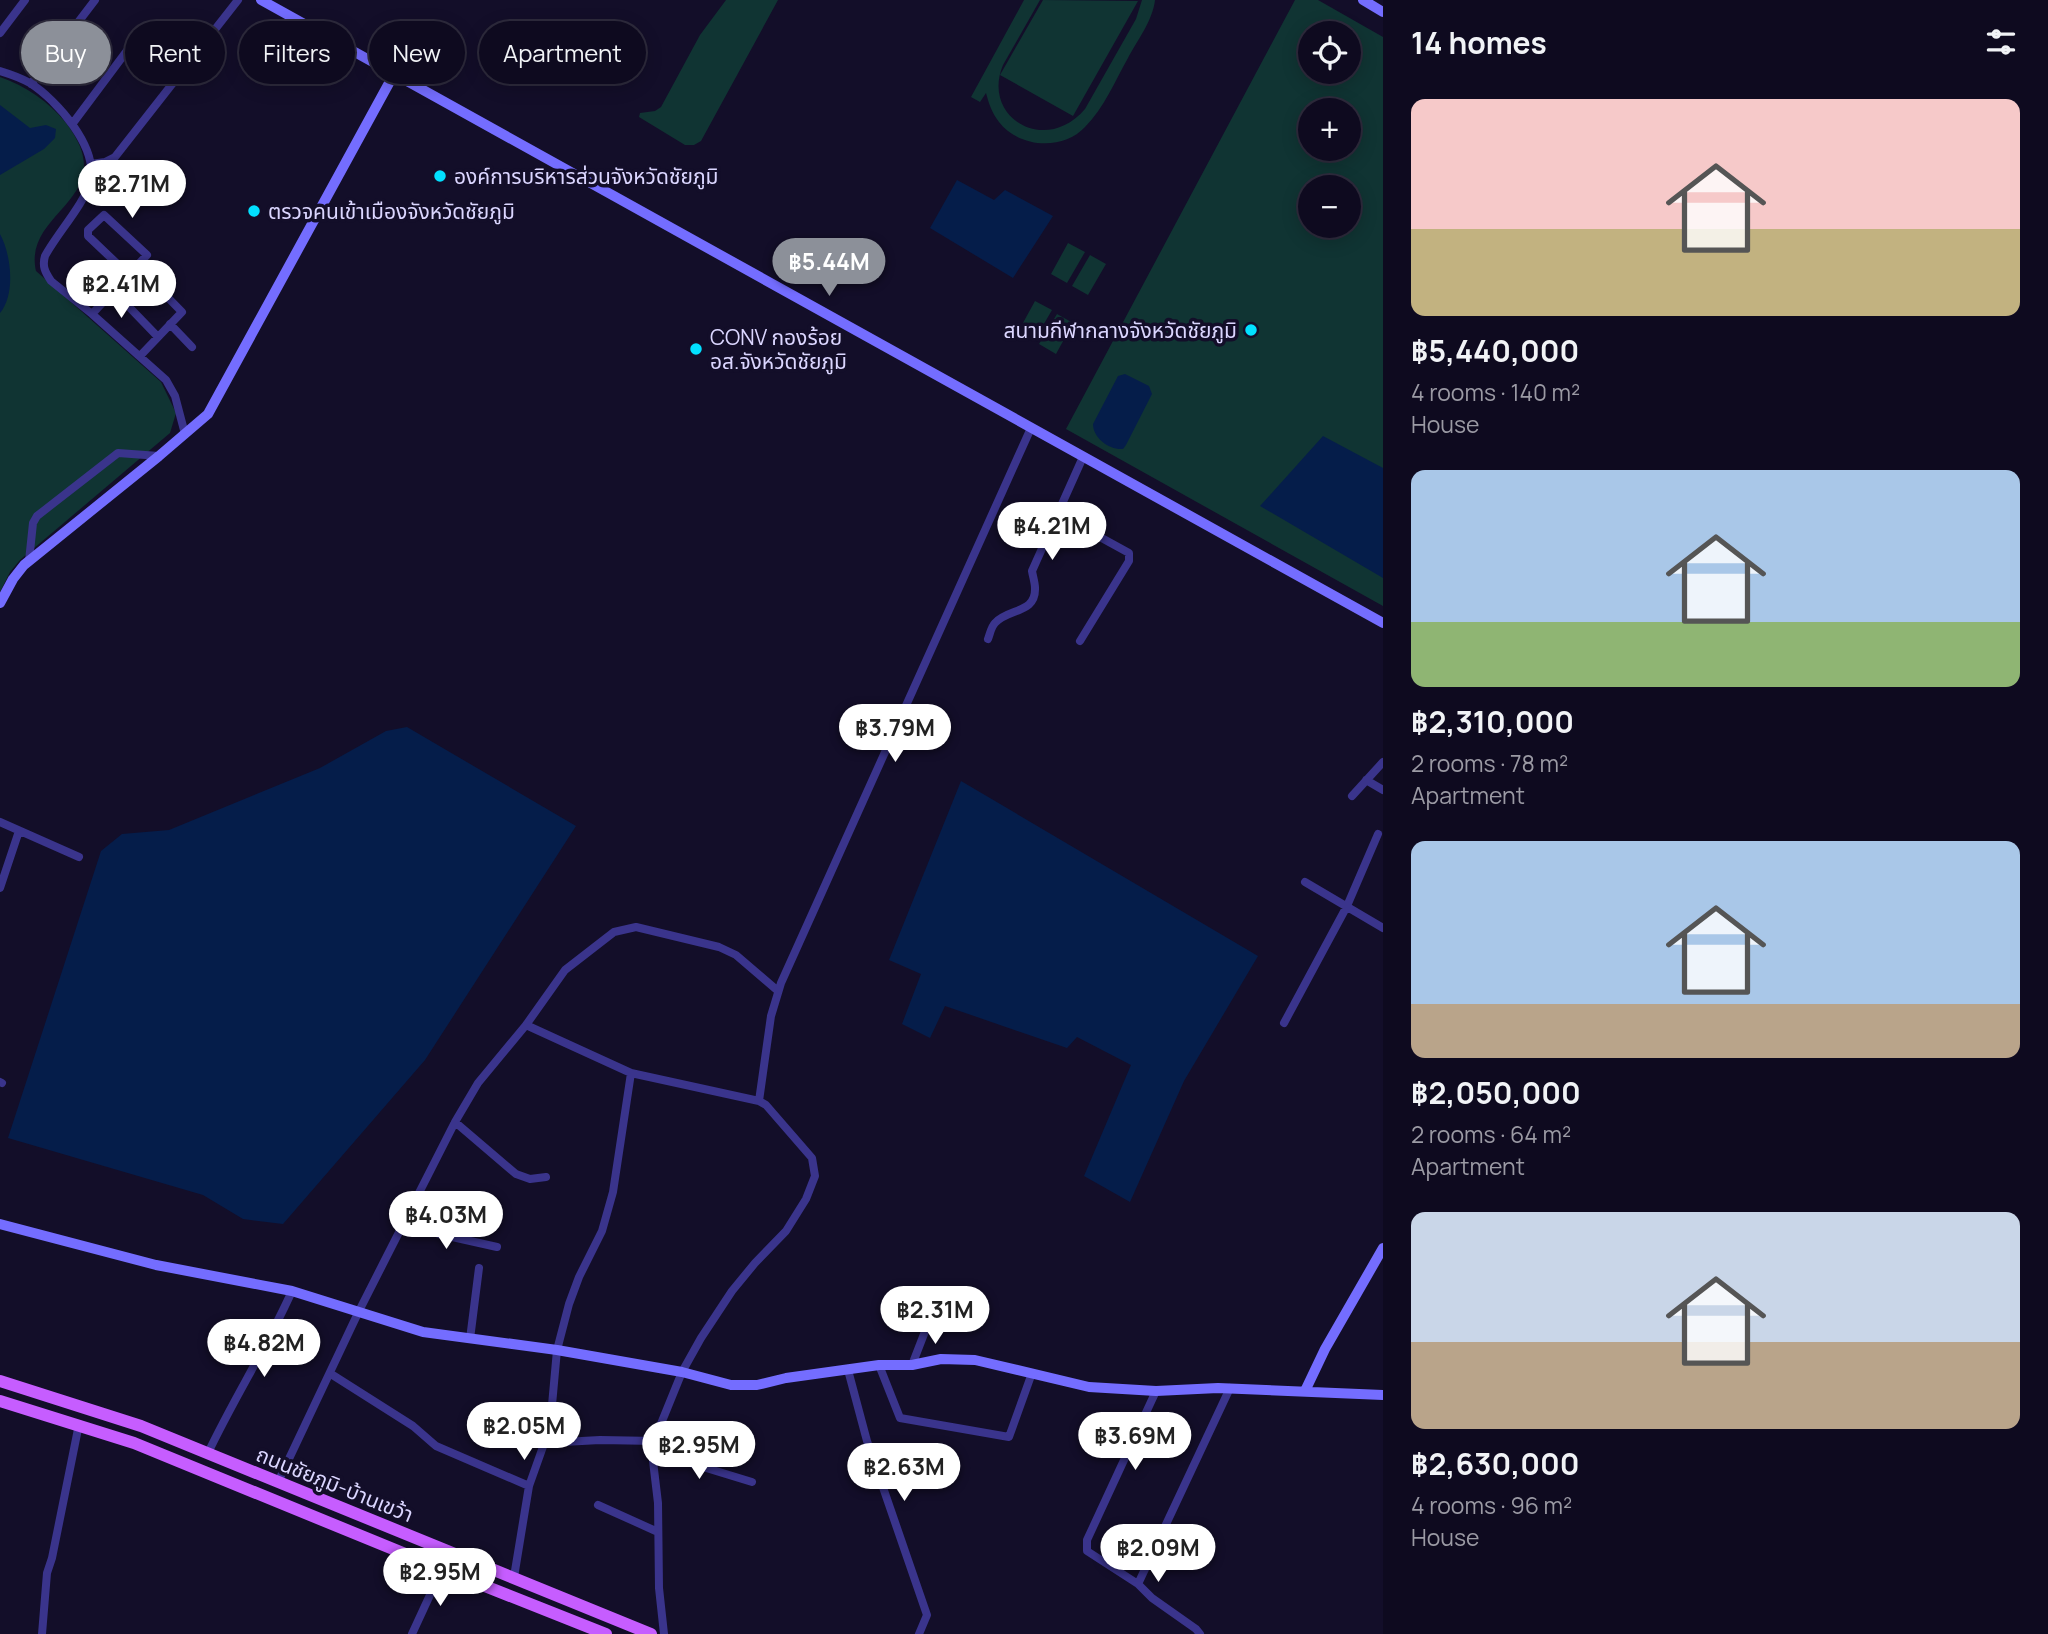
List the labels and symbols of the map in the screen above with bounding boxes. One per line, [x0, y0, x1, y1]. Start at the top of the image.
pin: ฿2.71M [75, 160, 189, 220]
place label: องค์การบริหารส่วนจังหวัดชัยภูมิ [454, 162, 718, 190]
marker: องค์การบริหารส่วนจังหวัดชัยภูมิ [432, 168, 448, 184]
place label: ตรวจคนเข้าเมืองจังหวัดชัยภูมิ [268, 197, 515, 225]
marker: ตรวจคนเข้าเมืองจังหวัดชัยภูมิ [246, 203, 262, 219]
pin: ฿5.44M [772, 238, 886, 298]
pin: ฿2.41M [64, 260, 178, 320]
place label: สนามกีฬากลางจังหวัดชัยภูมิ [1004, 316, 1237, 344]
marker: สนามกีฬากลางจังหวัดชัยภูมิ [1243, 322, 1259, 338]
place label: CONV กองร้อย อส.จังหวัดชัยภูมิ [710, 323, 847, 375]
marker: CONV กองร้อย อส.จังหวัดชัยภูมิ [688, 341, 704, 357]
pin: ฿4.21M [995, 503, 1109, 562]
pin: ฿3.79M [838, 704, 952, 764]
pin: ฿4.03M [389, 1192, 503, 1251]
pin: ฿2.31M [878, 1286, 992, 1346]
pin: ฿4.82M [207, 1320, 321, 1379]
pin: ฿2.05M [467, 1402, 581, 1462]
pin: ฿3.69M [1078, 1412, 1192, 1472]
pin: ฿2.95M [642, 1422, 756, 1481]
street label: ถนนชัยภูมิ-บ้านเขว้า [252, 1440, 418, 1528]
pin: ฿2.63M [847, 1444, 961, 1503]
pin: ฿2.09M [1101, 1524, 1215, 1584]
pin: ฿2.95M [383, 1548, 497, 1608]

